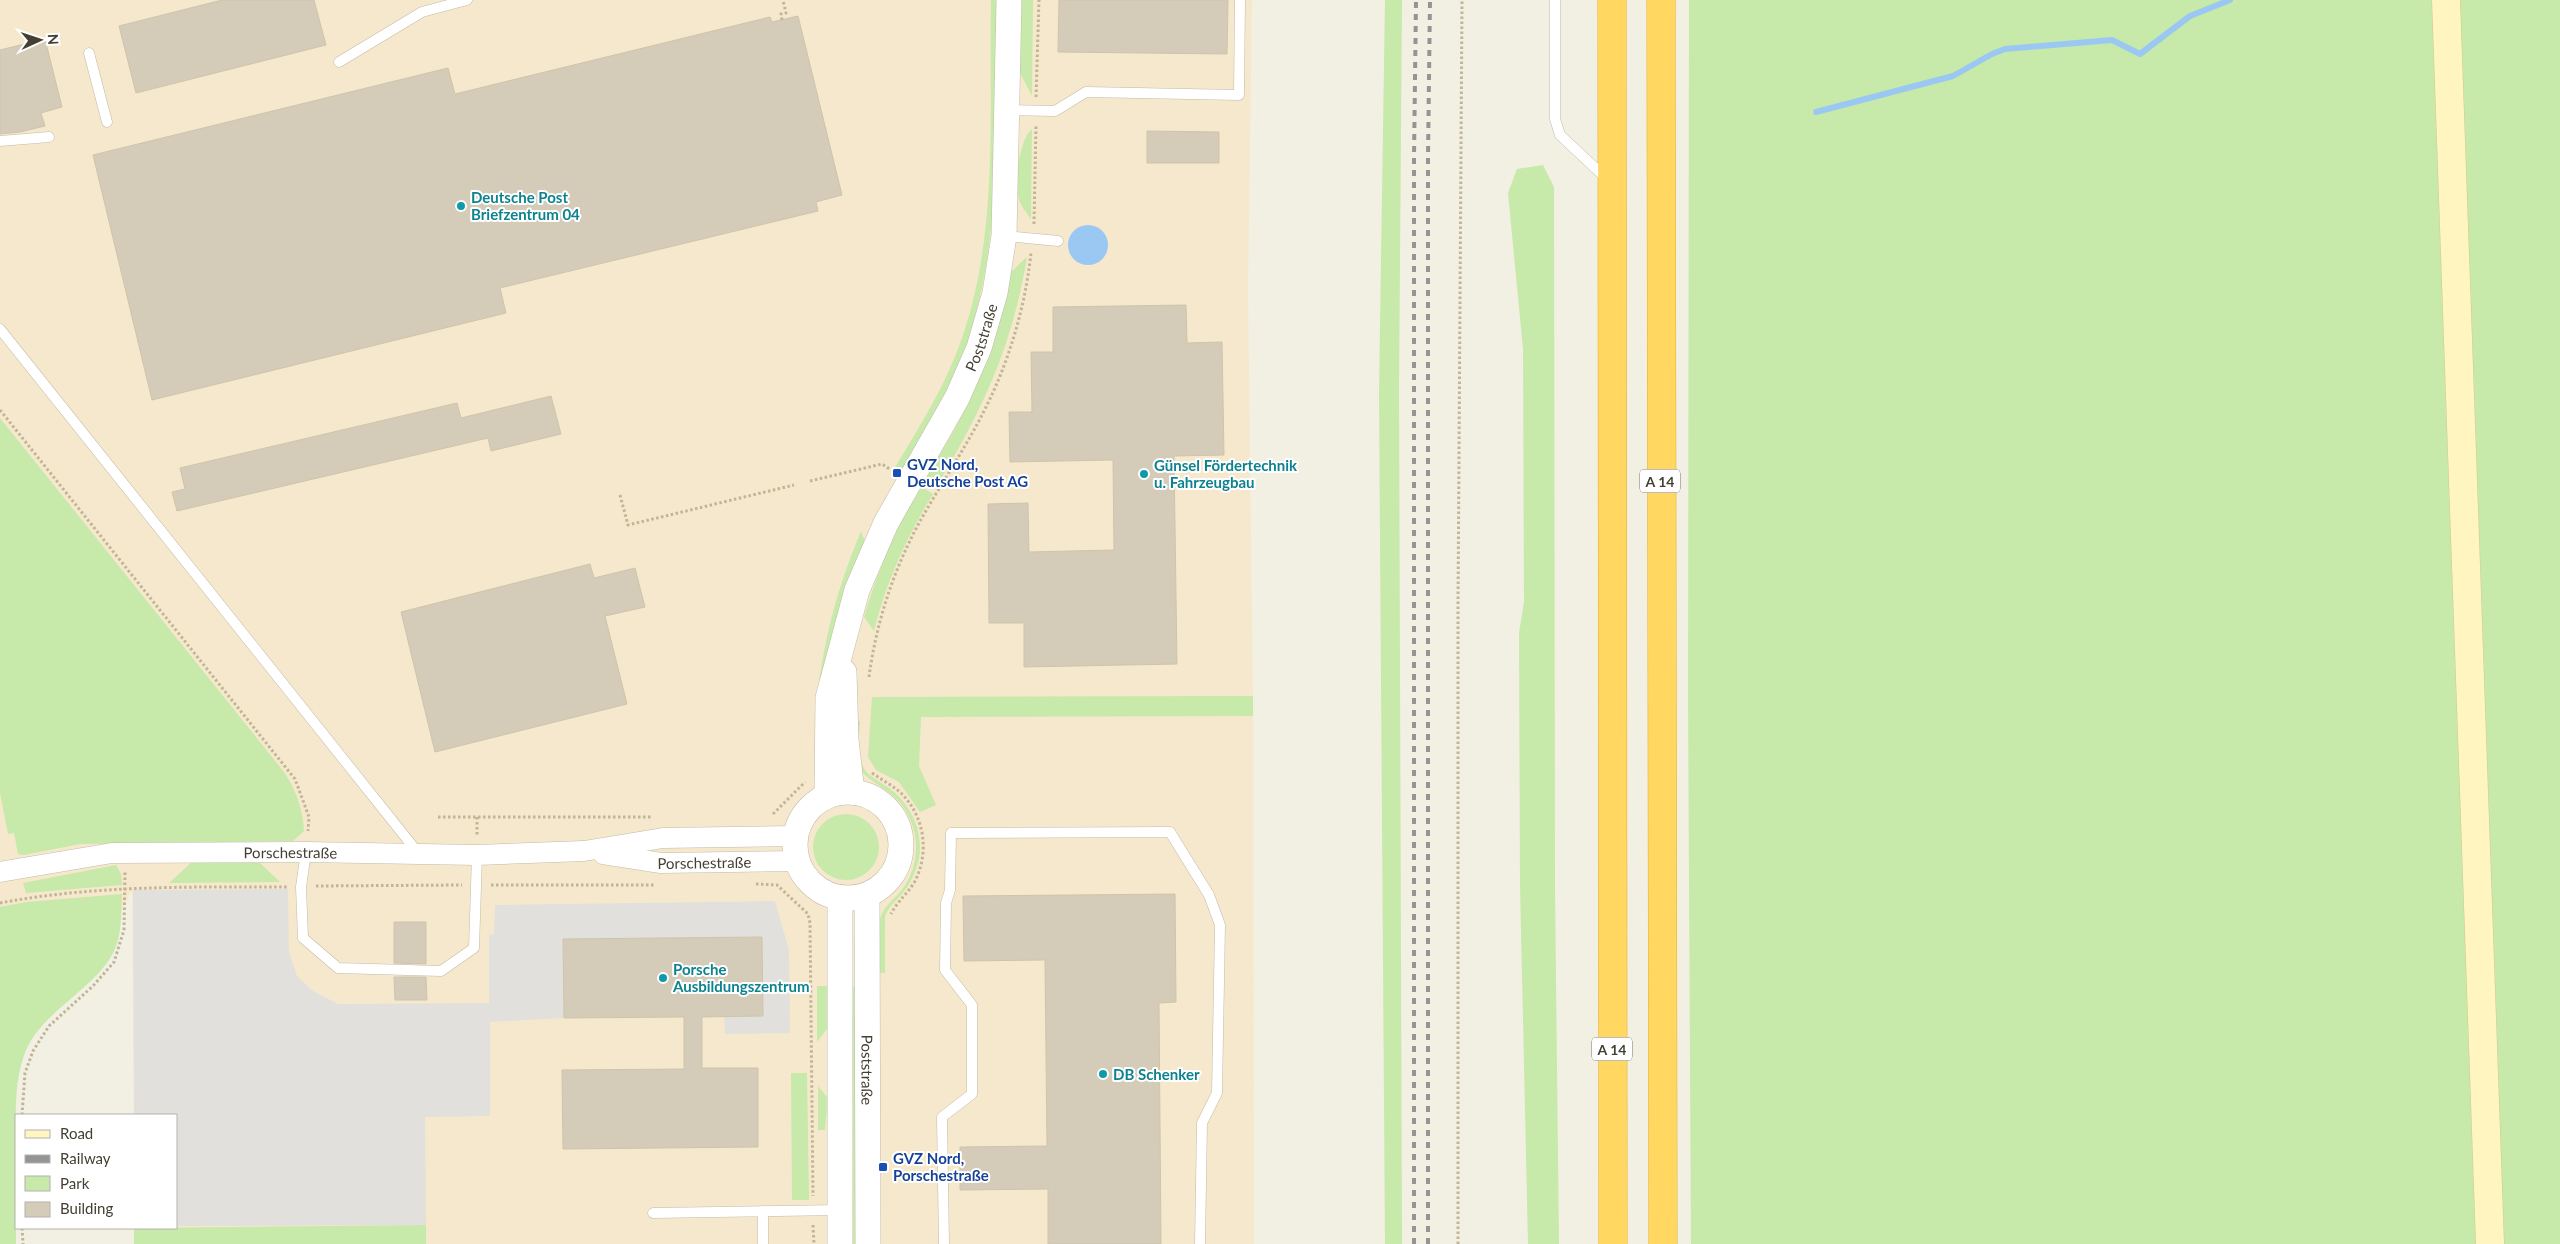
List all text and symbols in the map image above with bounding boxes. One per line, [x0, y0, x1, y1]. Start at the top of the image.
north arrow [15, 15, 65, 65]
text: N [45, 33, 62, 45]
place label: Deutsche Post Briefzentrum 04 [471, 188, 580, 223]
marker: Deutsche Post Briefzentrum 04 [455, 200, 467, 212]
street label: Poststraße [961, 301, 1001, 374]
place label: GVZ Nord, Deutsche Post AG [907, 455, 1028, 490]
place label: Günsel Fördertechnik u. Fahrzeugbau [1154, 456, 1298, 491]
marker: GVZ Nord, Deutsche Post AG [891, 467, 903, 479]
marker: Günsel Fördertechnik u. Fahrzeugbau [1138, 468, 1150, 480]
road number: A 14 [1640, 470, 1680, 492]
street label: Porschestraße [243, 843, 338, 862]
street label: Porschestraße [657, 853, 751, 872]
place label: Porsche Ausbildungszentrum [672, 960, 810, 995]
marker: Porsche Ausbildungszentrum [657, 972, 669, 984]
street label: Poststraße [858, 1035, 877, 1105]
road number: A 14 [1592, 1038, 1632, 1060]
place label: DB Schenker [1113, 1065, 1200, 1083]
marker: DB Schenker [1097, 1068, 1109, 1080]
legend [15, 1114, 178, 1229]
text: Road [60, 1124, 93, 1142]
text: Railway [60, 1149, 111, 1167]
place label: GVZ Nord, Porschestraße [893, 1149, 989, 1184]
marker: GVZ Nord, Porschestraße [877, 1161, 889, 1173]
text: Park [60, 1174, 90, 1192]
text: Building [60, 1199, 113, 1217]

